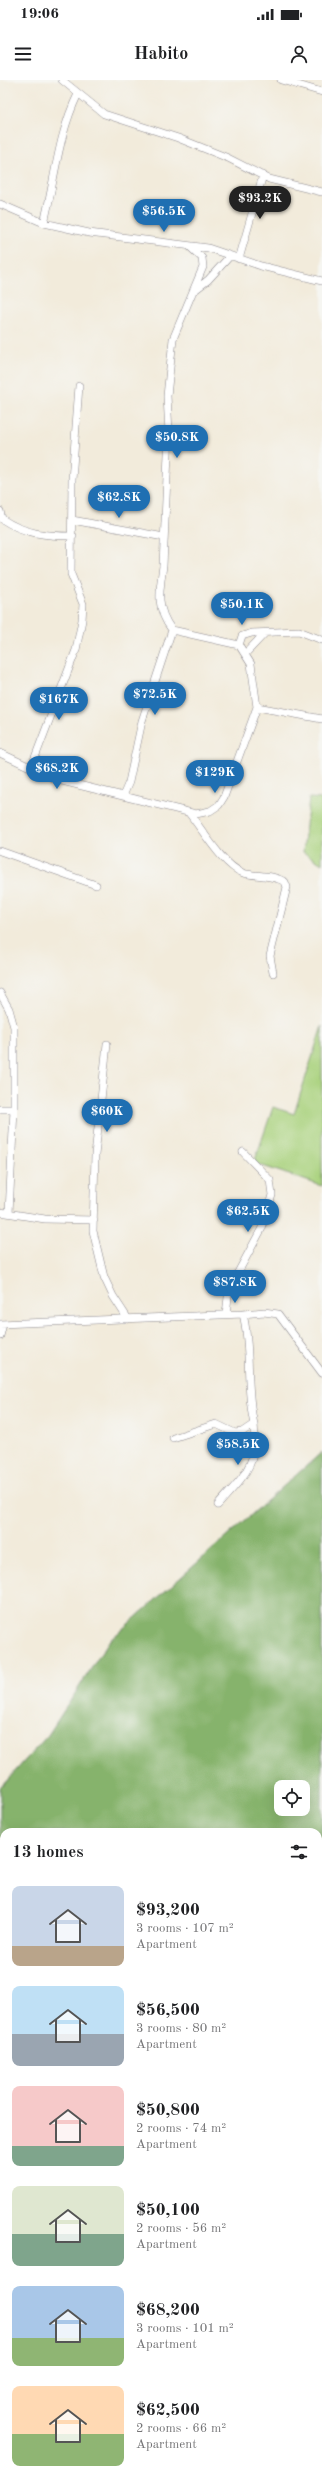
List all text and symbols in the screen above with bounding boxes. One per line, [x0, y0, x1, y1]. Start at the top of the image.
text: 19:06 [20, 7, 59, 22]
icon: menu [12, 43, 34, 65]
icon: person [288, 43, 310, 65]
text: Habito [134, 45, 188, 63]
pin: $93.2K [227, 186, 293, 220]
text: $93.2K [238, 192, 282, 205]
pin: $56.5K [131, 199, 197, 233]
text: $56.5K [142, 205, 186, 218]
pin: $50.8K [144, 425, 210, 459]
text: $50.8K [155, 431, 199, 444]
pin: $62.8K [86, 485, 152, 519]
text: $62.8K [97, 491, 141, 504]
pin: $50.1K [209, 592, 275, 626]
text: $50.1K [220, 598, 264, 611]
pin: $72.5K [122, 682, 188, 716]
pin: $167K [31, 687, 87, 721]
text: $72.5K [133, 688, 177, 701]
text: $167K [39, 693, 79, 706]
pin: $68.2K [24, 756, 90, 790]
pin: $129K [187, 760, 243, 794]
text: $68.2K [35, 762, 79, 775]
text: $129K [195, 766, 235, 779]
pin: $60K [83, 1099, 131, 1133]
text: $60K [91, 1105, 123, 1118]
pin: $62.5K [215, 1199, 281, 1233]
text: $62.5K [226, 1205, 270, 1218]
pin: $87.8K [202, 1270, 268, 1304]
text: $87.8K [213, 1276, 257, 1289]
pin: $58.5K [205, 1432, 271, 1466]
text: $58.5K [216, 1438, 260, 1451]
map controls [274, 1780, 310, 1816]
button: locate [274, 1780, 310, 1816]
icon: filters [288, 1841, 310, 1863]
text: 13 homes [12, 1844, 84, 1861]
icon: home [44, 1902, 92, 1950]
text: $93,200 [136, 1902, 200, 1919]
text: 3 rooms · 107 m² [136, 1922, 234, 1935]
text: Apartment [136, 1938, 197, 1951]
icon: home [44, 2002, 92, 2050]
text: $56,500 [136, 2002, 200, 2019]
text: 3 rooms · 80 m² [136, 2022, 226, 2035]
text: Apartment [136, 2038, 197, 2051]
icon: home [44, 2102, 92, 2150]
text: $50,800 [136, 2102, 200, 2119]
text: 2 rooms · 74 m² [136, 2122, 226, 2135]
text: Apartment [136, 2138, 197, 2151]
icon: home [44, 2202, 92, 2250]
text: $50,100 [136, 2202, 200, 2219]
text: 2 rooms · 56 m² [136, 2222, 226, 2235]
text: Apartment [136, 2238, 197, 2251]
icon: home [44, 2302, 92, 2350]
text: $68,200 [136, 2302, 200, 2319]
text: 3 rooms · 101 m² [136, 2322, 234, 2335]
text: Apartment [136, 2338, 197, 2351]
icon: home [44, 2402, 92, 2450]
text: $62,500 [136, 2402, 200, 2419]
text: 2 rooms · 66 m² [136, 2422, 226, 2435]
text: Apartment [136, 2438, 197, 2451]

